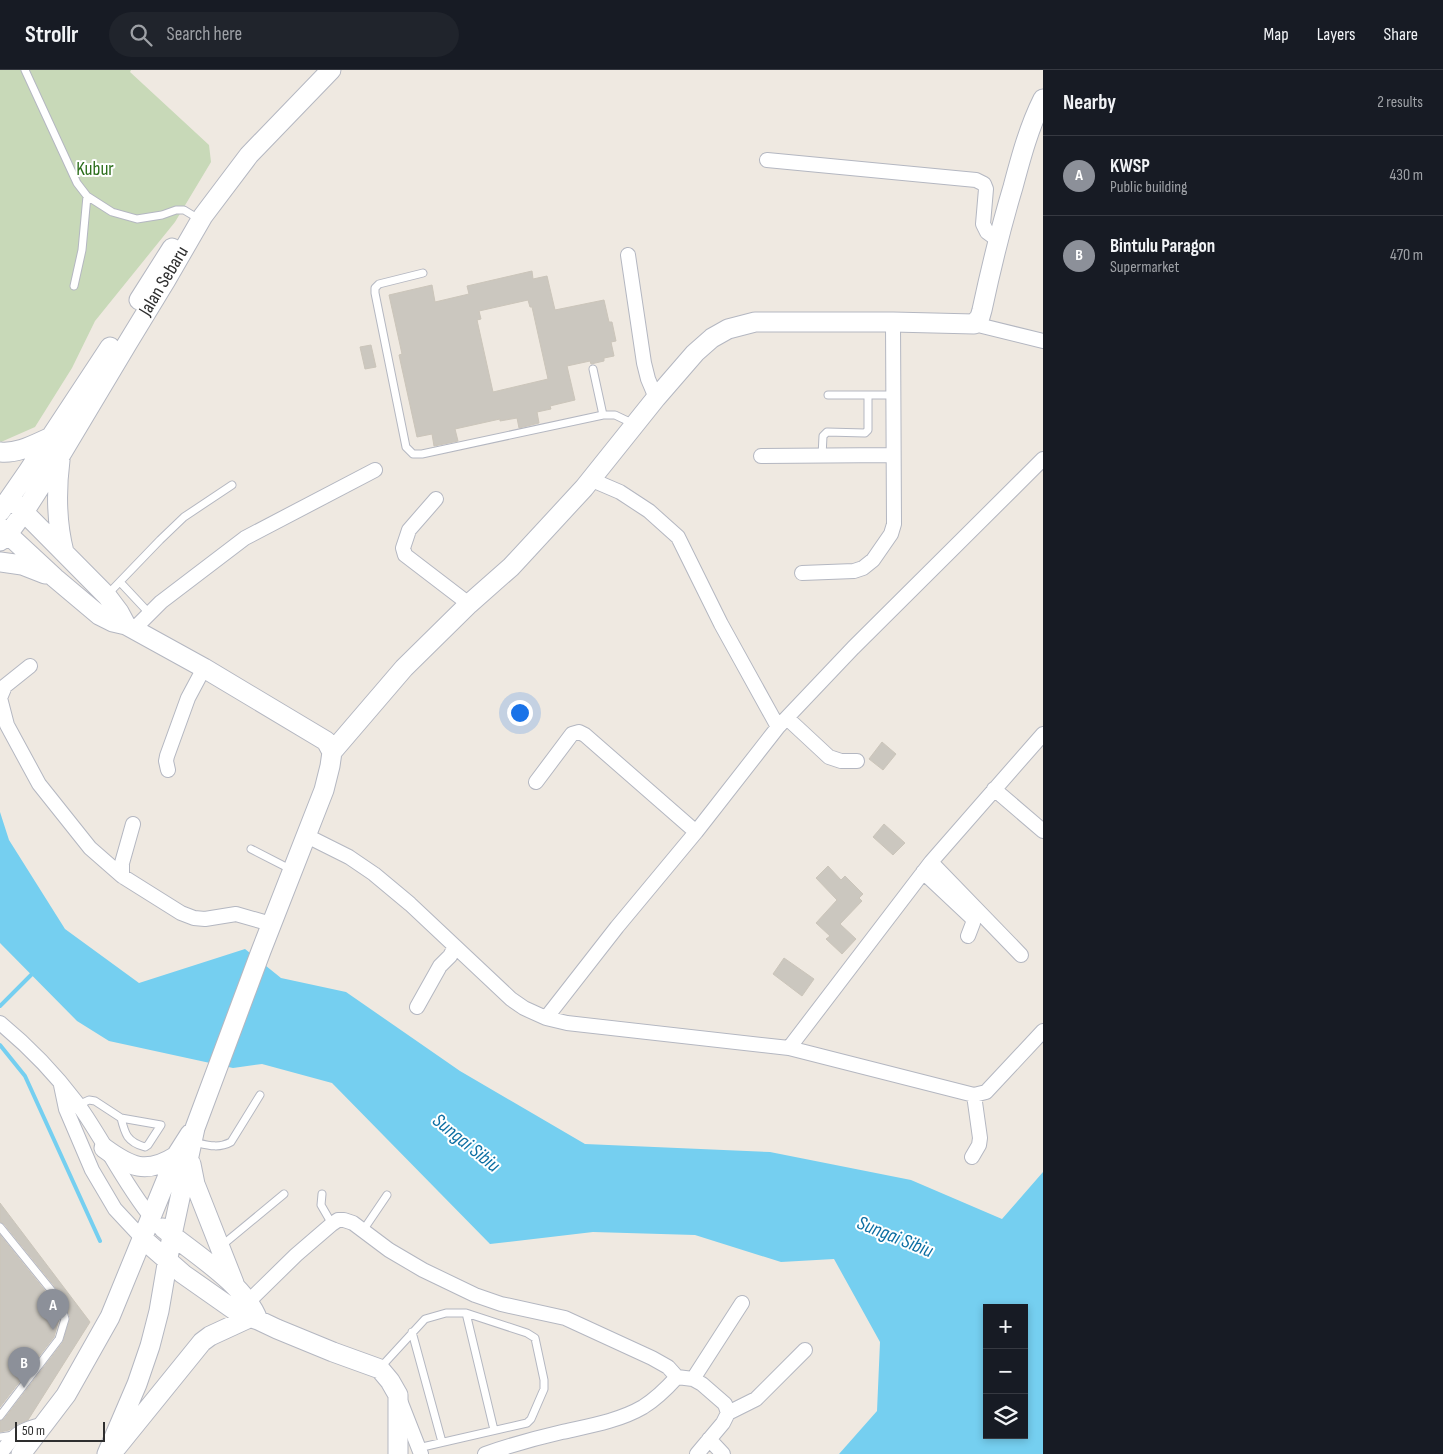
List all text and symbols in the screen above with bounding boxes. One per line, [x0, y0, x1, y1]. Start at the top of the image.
search box [109, 12, 459, 57]
text: Strollr [25, 20, 79, 49]
icon: search [127, 21, 155, 49]
text: Search here [167, 23, 242, 46]
text: Map [1264, 24, 1289, 45]
text: Layers [1317, 24, 1356, 45]
text: Share [1384, 24, 1418, 45]
text: Nearby [1063, 90, 1116, 115]
text: 2 results [1377, 93, 1423, 112]
text: KWSP [1110, 155, 1150, 178]
park label: Kubur [76, 158, 114, 181]
text: A [1075, 166, 1083, 185]
text: 430 m [1390, 166, 1423, 185]
text: Public building [1110, 178, 1187, 197]
text: Bintulu Paragon [1110, 235, 1215, 258]
street label: Jalan Sebaru [134, 242, 194, 321]
text: B [1075, 246, 1083, 265]
text: 470 m [1390, 246, 1423, 265]
text: Supermarket [1110, 258, 1179, 277]
your location [507, 700, 533, 726]
water label: Sungai Sibiu [427, 1109, 505, 1178]
water label: Sungai Sibiu [853, 1211, 937, 1263]
pin: A [37, 1289, 69, 1330]
map controls [983, 1304, 1028, 1439]
button: + [983, 1304, 1028, 1349]
pin: B [8, 1347, 40, 1388]
button: − [983, 1349, 1028, 1394]
button: layers [983, 1394, 1028, 1439]
scale bar [15, 1419, 105, 1442]
text: 50 m [22, 1422, 45, 1439]

